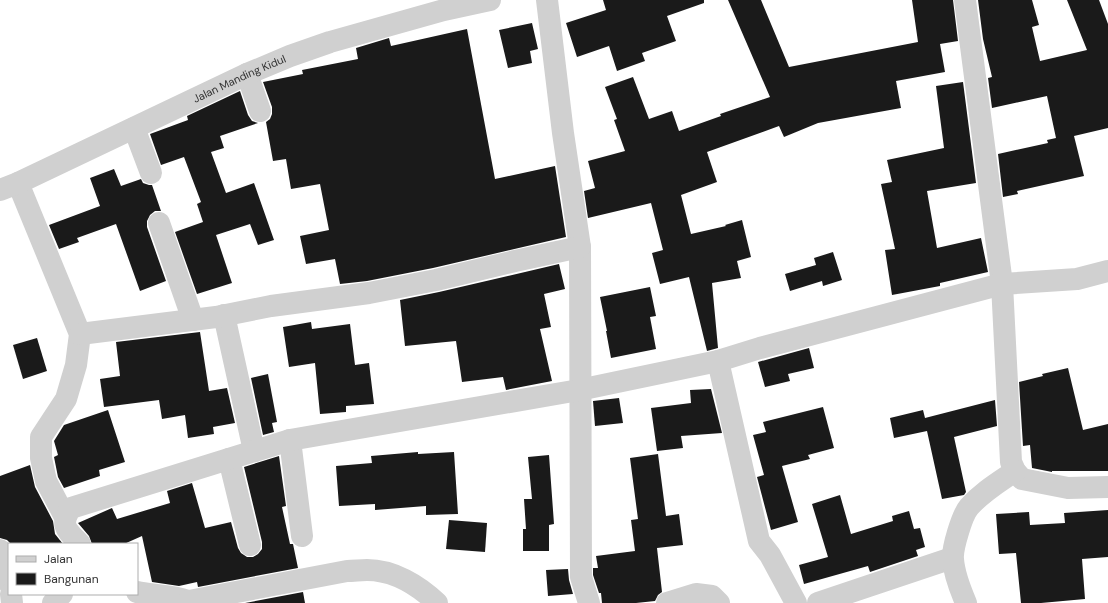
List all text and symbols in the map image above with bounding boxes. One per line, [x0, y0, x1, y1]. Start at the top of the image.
street label: Jalan Manding Kidul [191, 52, 288, 106]
legend [8, 543, 138, 595]
text: Jalan [44, 551, 73, 567]
text: Bangunan [44, 571, 99, 587]

